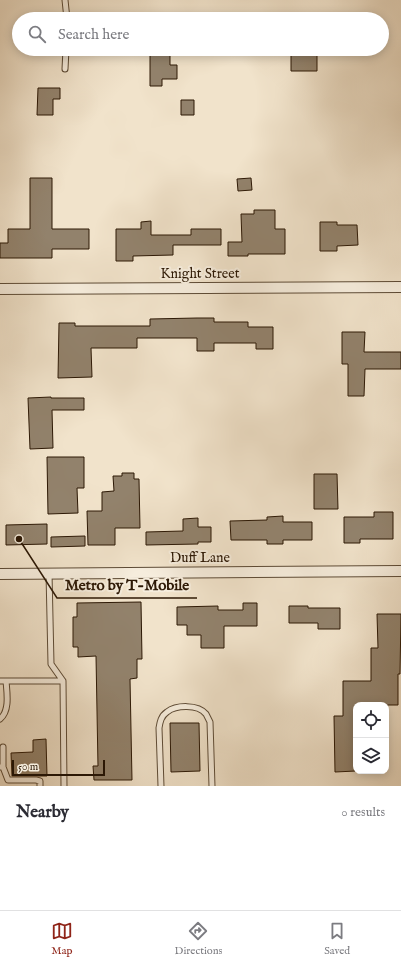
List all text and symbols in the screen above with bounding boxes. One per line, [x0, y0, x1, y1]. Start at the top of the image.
search box [12, 12, 389, 56]
icon: search [26, 23, 48, 45]
text: Search here [58, 25, 129, 44]
street label: Knight Street [161, 265, 240, 283]
street label: Duff Lane [170, 549, 230, 567]
callout: Metro by T-Mobile [57, 571, 197, 598]
text: Metro by T-Mobile [65, 576, 189, 595]
map controls [353, 702, 389, 774]
button: locate [353, 702, 389, 738]
button: layers [353, 738, 389, 774]
scale bar [12, 758, 105, 777]
text: 50 m [18, 760, 38, 774]
text: Nearby [16, 802, 69, 823]
text: 0 results [341, 804, 385, 821]
tab: Map [51, 920, 73, 958]
tab: Directions [175, 920, 222, 958]
tab: Saved [324, 920, 350, 958]

